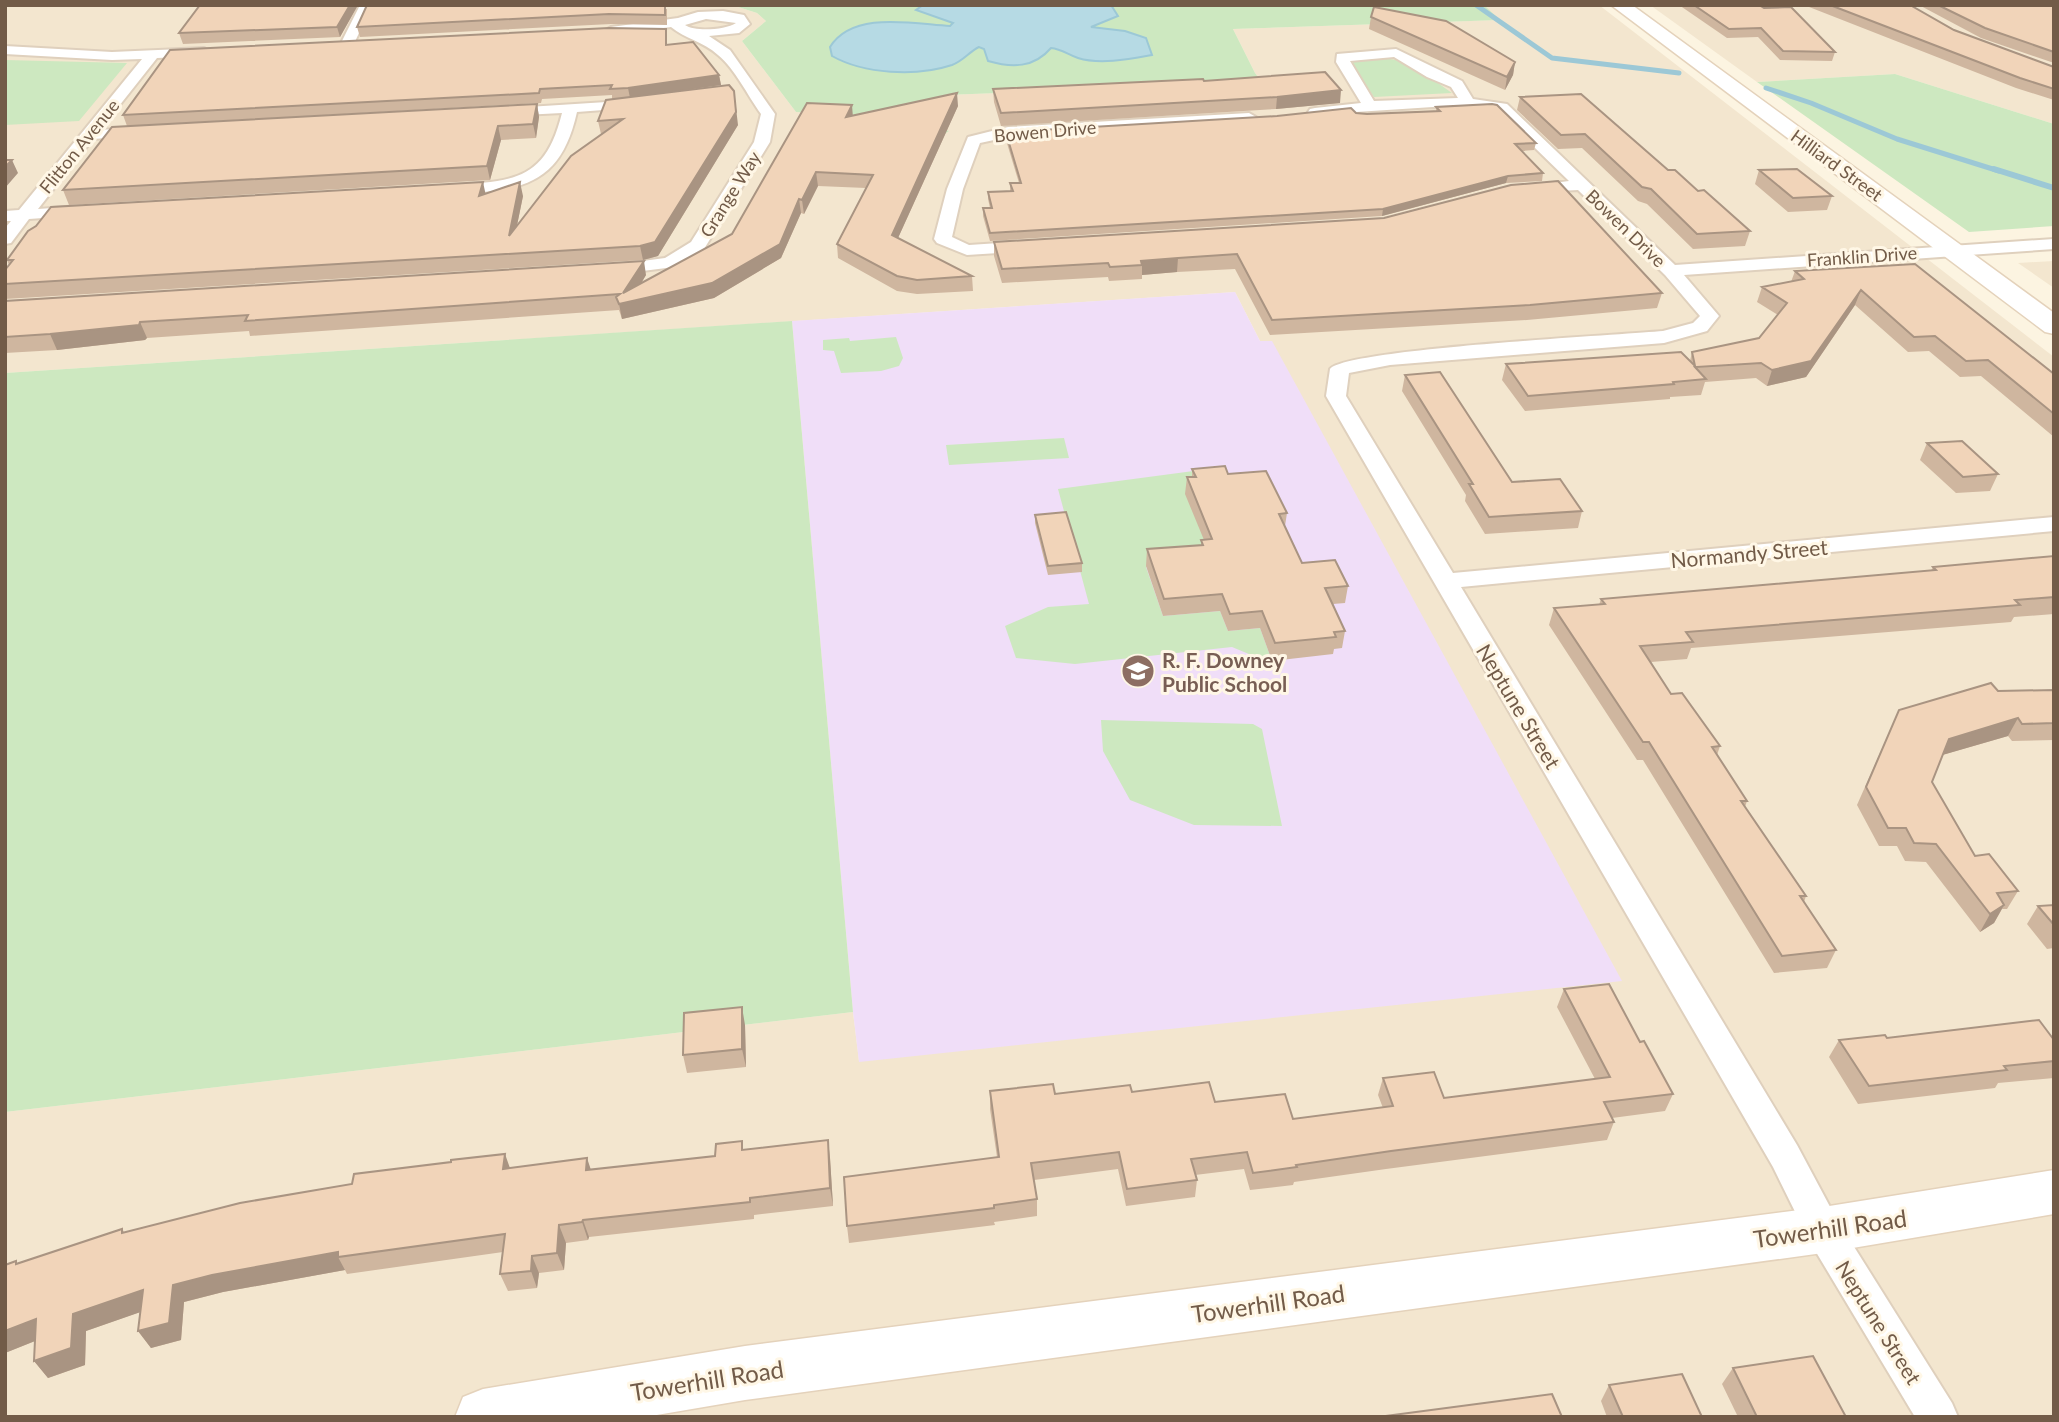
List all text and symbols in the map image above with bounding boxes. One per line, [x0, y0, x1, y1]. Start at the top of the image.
street label: Flitton Avenue [34, 95, 124, 197]
street label: Bowen Drive [993, 116, 1097, 146]
street label: Hilliard Street [1787, 124, 1888, 206]
street label: Grange Way [695, 146, 765, 241]
street label: Bowen Drive [1581, 184, 1671, 272]
street label: Franklin Drive [1806, 241, 1918, 271]
street label: Normandy Street [1669, 534, 1829, 572]
street label: Neptune Street [1472, 639, 1566, 773]
place label: R. F. Downey Public School [1162, 647, 1287, 696]
school or university icon: R. F. Downey Public School [1119, 652, 1157, 690]
street label: Towerhill Road [1751, 1203, 1909, 1253]
street label: Neptune Street [1831, 1256, 1927, 1389]
street label: Towerhill Road [1189, 1278, 1347, 1328]
street label: Towerhill Road [628, 1354, 786, 1406]

